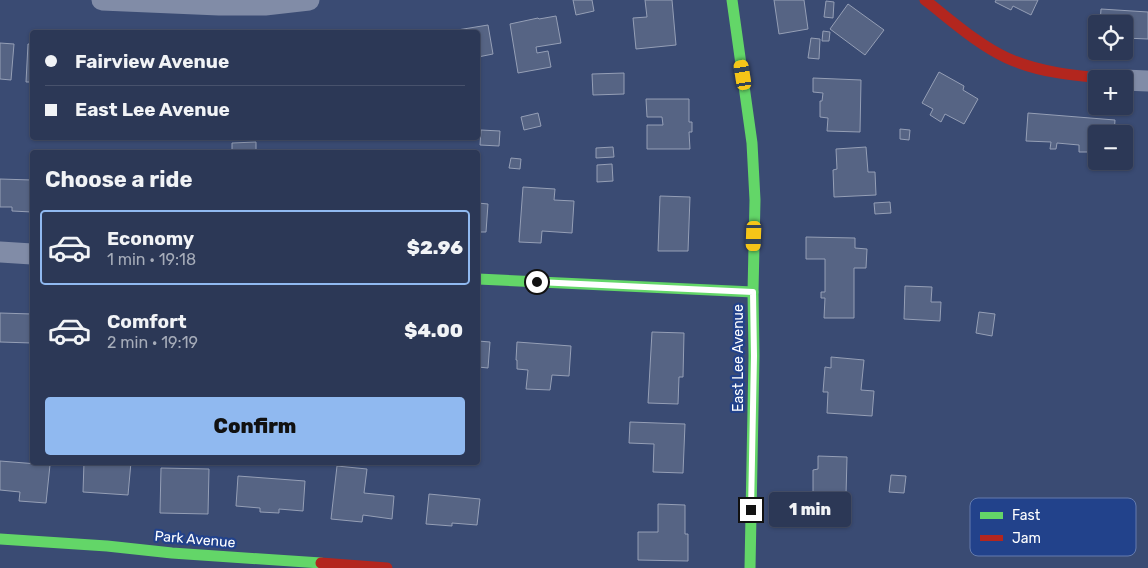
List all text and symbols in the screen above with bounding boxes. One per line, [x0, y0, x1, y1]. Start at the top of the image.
map controls [1088, 15, 1133, 170]
button: locate [1088, 15, 1133, 60]
text: Fairview Avenue [75, 50, 229, 73]
car [733, 59, 752, 91]
button: + [1088, 70, 1133, 115]
text: East Lee Avenue [75, 98, 230, 121]
button: − [1088, 125, 1133, 170]
text: Choose a ride [45, 166, 192, 193]
car [745, 221, 762, 251]
icon: car [47, 225, 92, 270]
text: Economy [107, 227, 194, 250]
text: $2.96 [407, 236, 463, 259]
text: 1 min · 19:18 [107, 250, 196, 269]
route start [526, 271, 548, 293]
street label: East Lee Avenue [730, 304, 747, 412]
icon: car [47, 308, 92, 353]
text: Comfort [107, 310, 187, 333]
text: $4.00 [404, 319, 463, 342]
text: 2 min · 19:19 [107, 333, 198, 352]
button: Confirm [45, 397, 465, 455]
callout: 1 min [768, 492, 851, 528]
legend [970, 498, 1136, 556]
route end [740, 499, 762, 521]
text: 1 min [789, 500, 831, 519]
text: Fast [1012, 507, 1041, 524]
street label: Park Avenue [154, 527, 236, 552]
text: Jam [1012, 530, 1041, 547]

